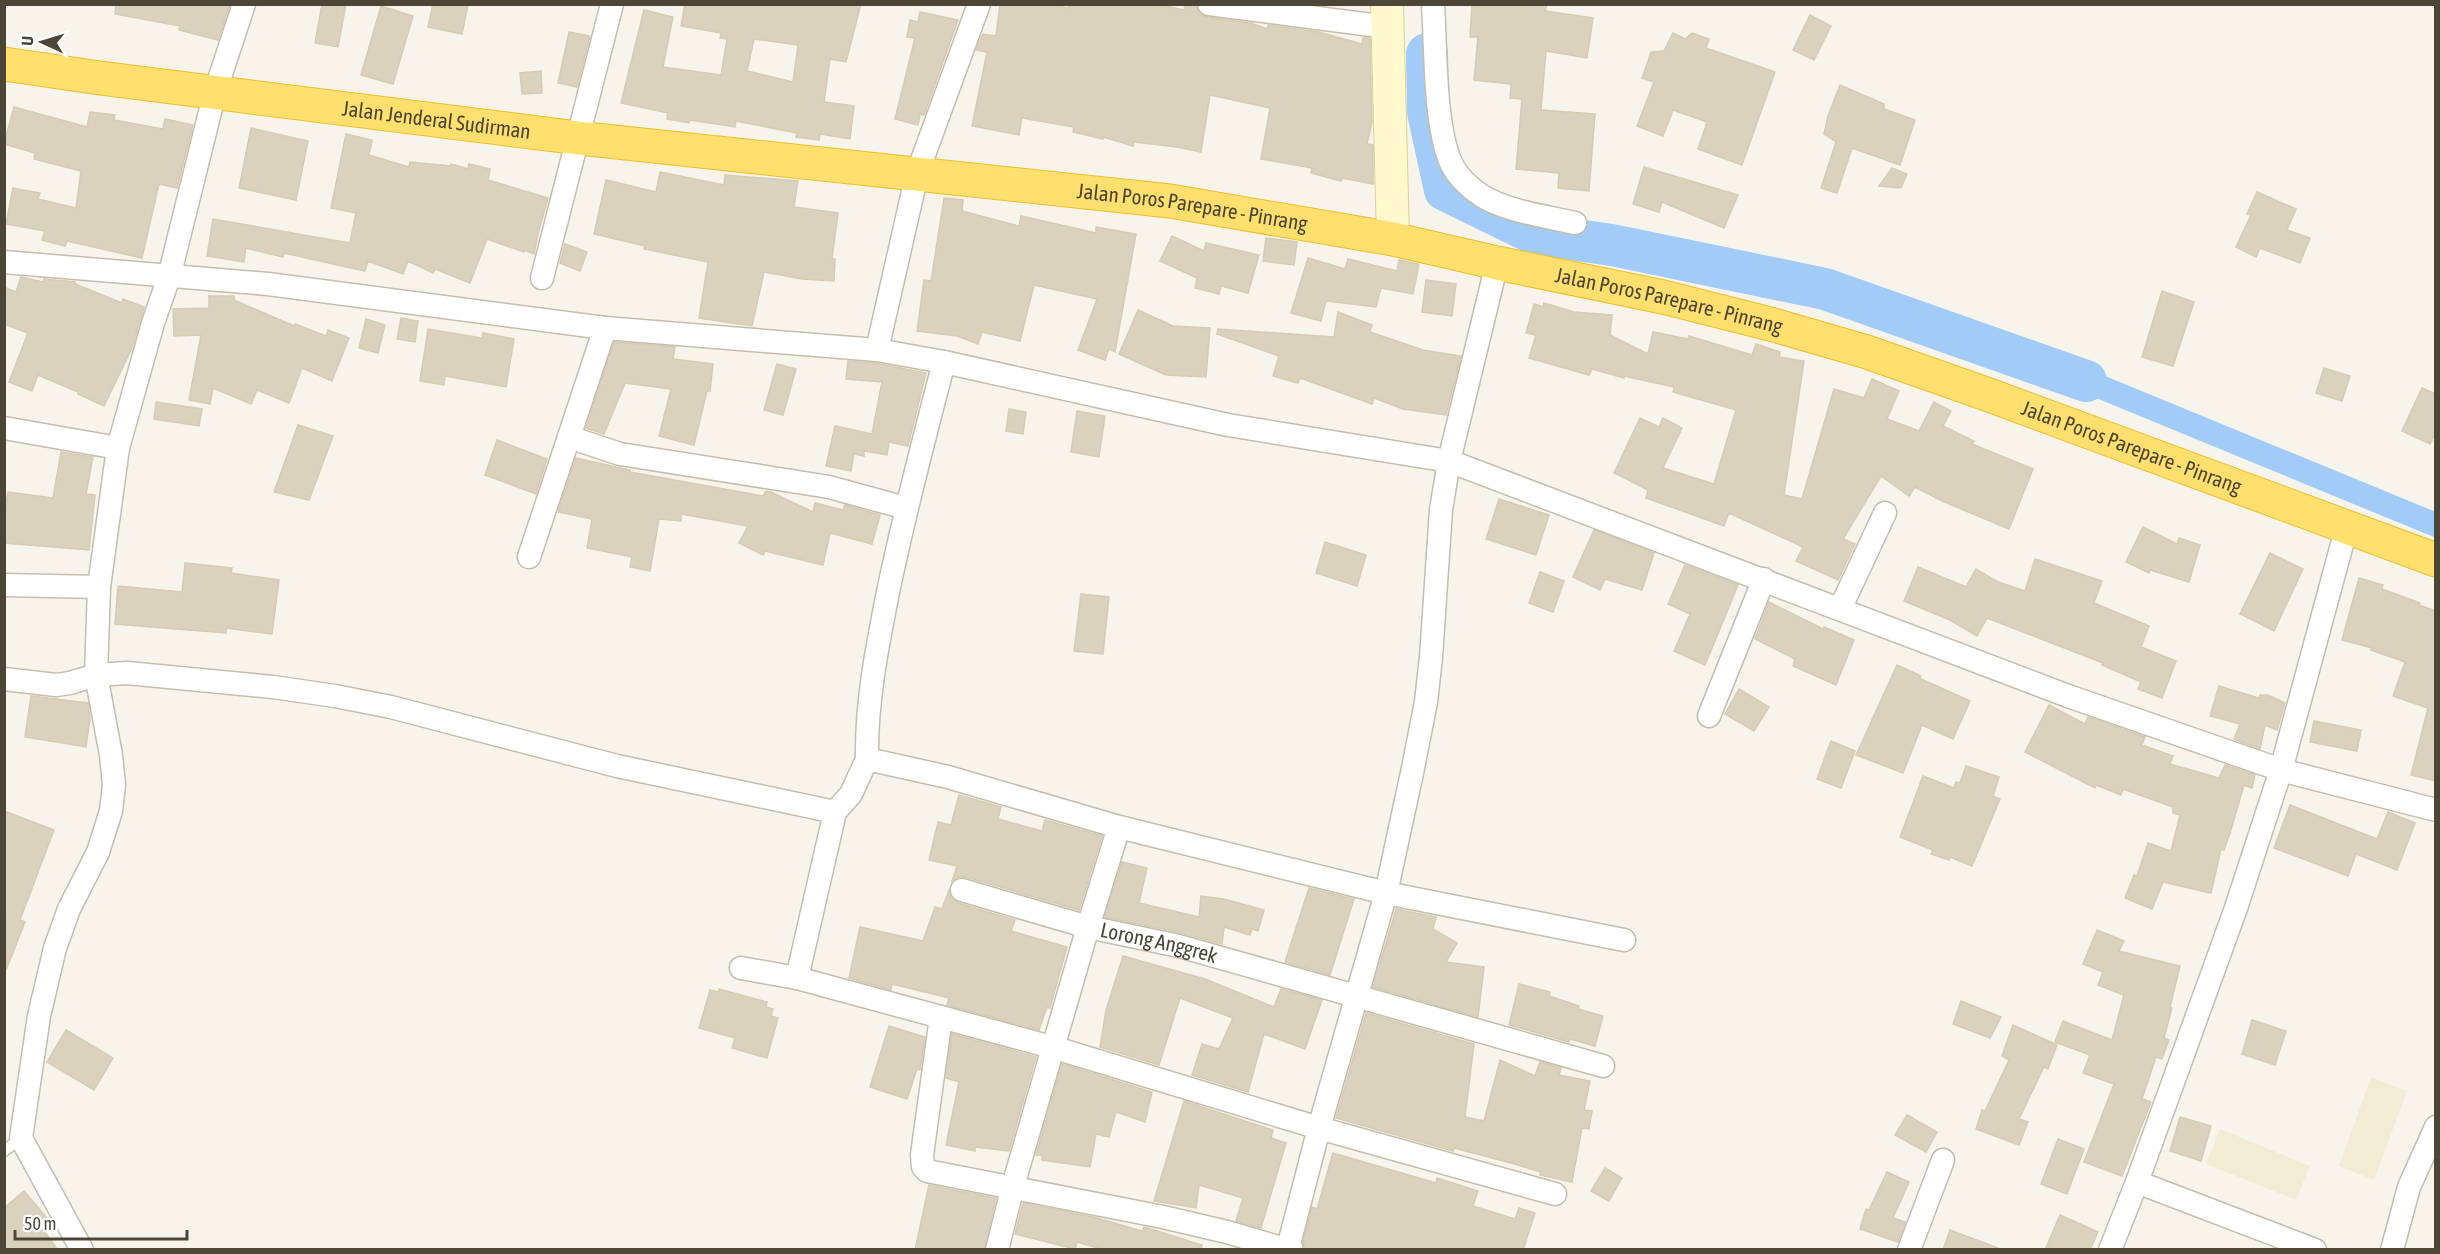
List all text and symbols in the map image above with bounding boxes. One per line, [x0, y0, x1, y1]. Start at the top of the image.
north arrow [12, 12, 72, 72]
text: U [18, 36, 36, 46]
street label: Jalan Jenderal Sudirman [341, 95, 532, 143]
street label: Jalan Poros Parepare - Pinrang [1076, 178, 1310, 235]
street label: Jalan Poros Parepare - Pinrang [1553, 262, 1786, 338]
street label: Jalan Poros Parepare - Pinrang [2018, 395, 2245, 498]
street label: Lorong Anggrek [1098, 917, 1220, 967]
scale bar [15, 1203, 188, 1241]
text: 50 m [24, 1213, 56, 1234]

